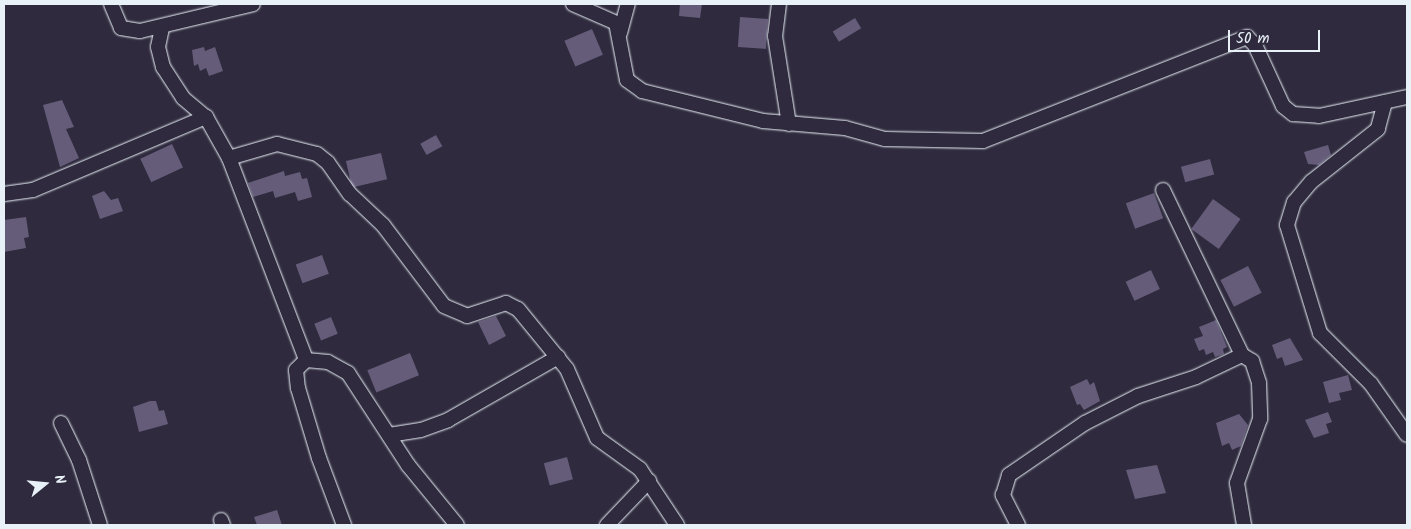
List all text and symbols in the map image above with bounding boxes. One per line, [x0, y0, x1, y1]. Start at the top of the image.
scale bar [1231, 20, 1324, 52]
text: 50 m [1236, 27, 1270, 51]
north arrow [20, 459, 70, 509]
text: N [48, 472, 71, 487]

